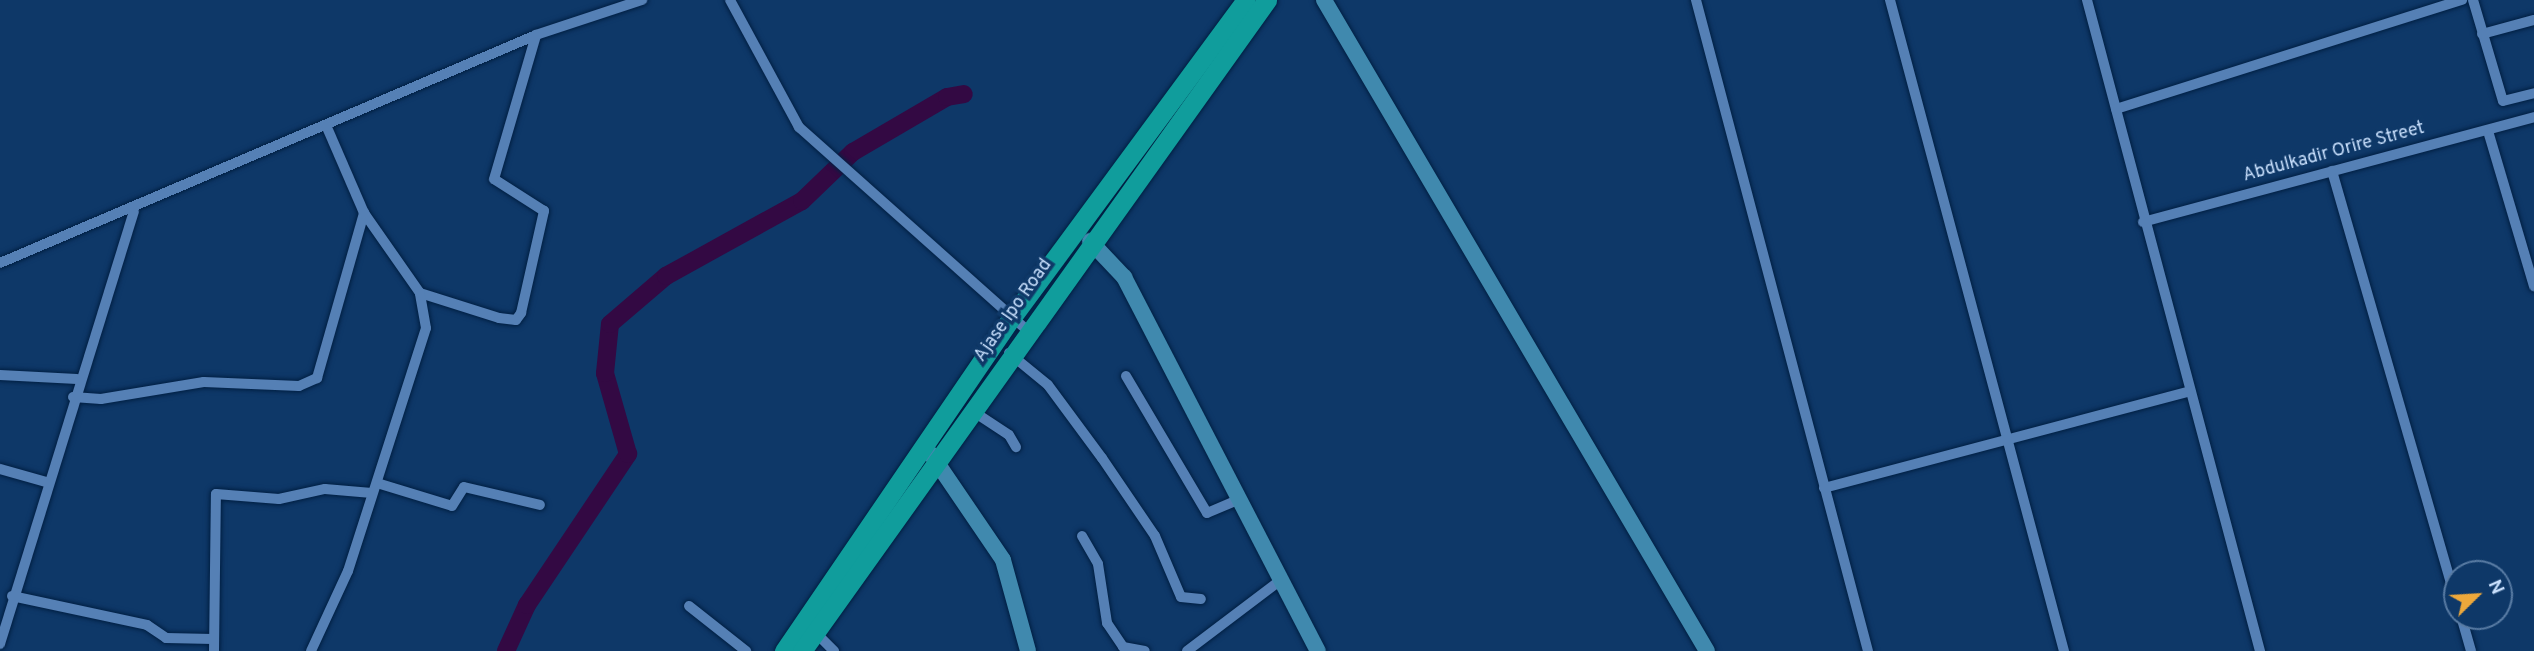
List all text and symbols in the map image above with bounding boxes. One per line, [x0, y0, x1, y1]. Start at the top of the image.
street label: Abdulkadir Orire Street [2241, 118, 2427, 188]
street label: Ajase Ipo Road [971, 255, 1057, 367]
north arrow [2443, 560, 2513, 630]
text: N [2482, 576, 2509, 598]

